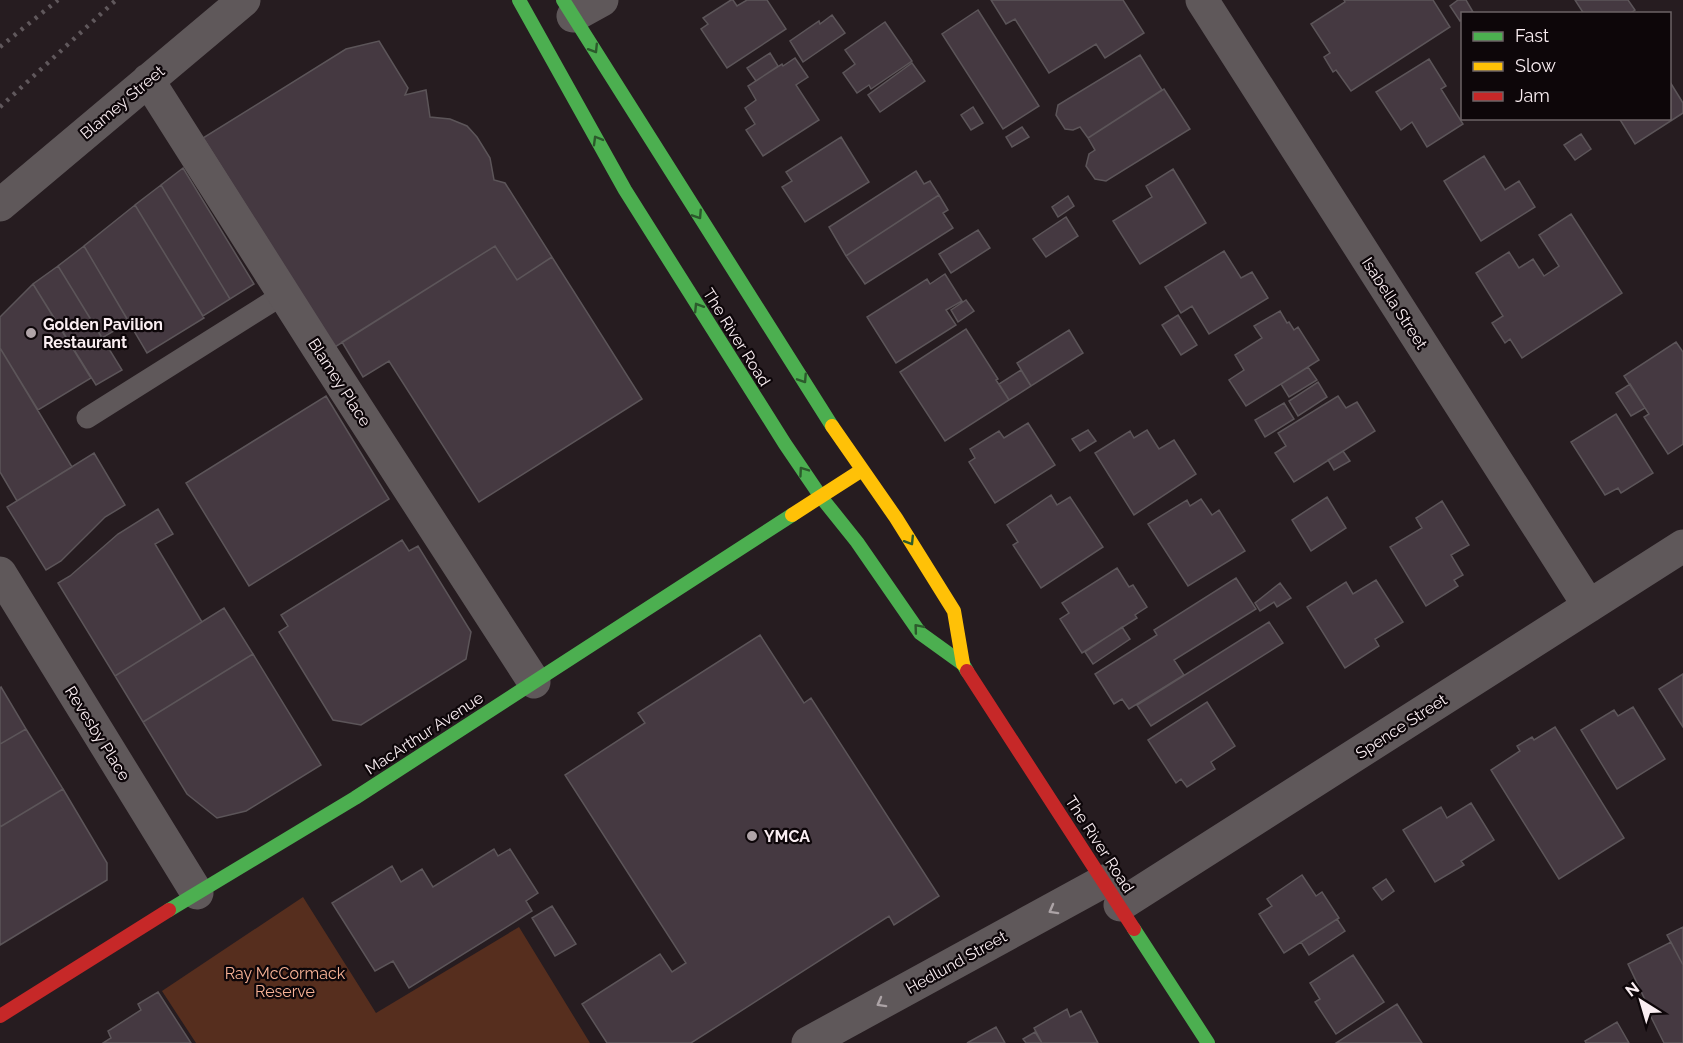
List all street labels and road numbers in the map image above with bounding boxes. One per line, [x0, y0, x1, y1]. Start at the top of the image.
street label: Blamey Street [76, 61, 169, 143]
street label: Isabella Street [1358, 254, 1432, 353]
street label: The River Road [699, 285, 774, 390]
street label: Blamey Place [304, 335, 375, 430]
street label: Revesby Place [61, 683, 134, 784]
street label: MacArthur Avenue [362, 688, 487, 779]
street label: Spence Street [1352, 690, 1451, 763]
street label: The River Road [1061, 792, 1138, 896]
street label: Hedlund Street [902, 927, 1011, 998]

